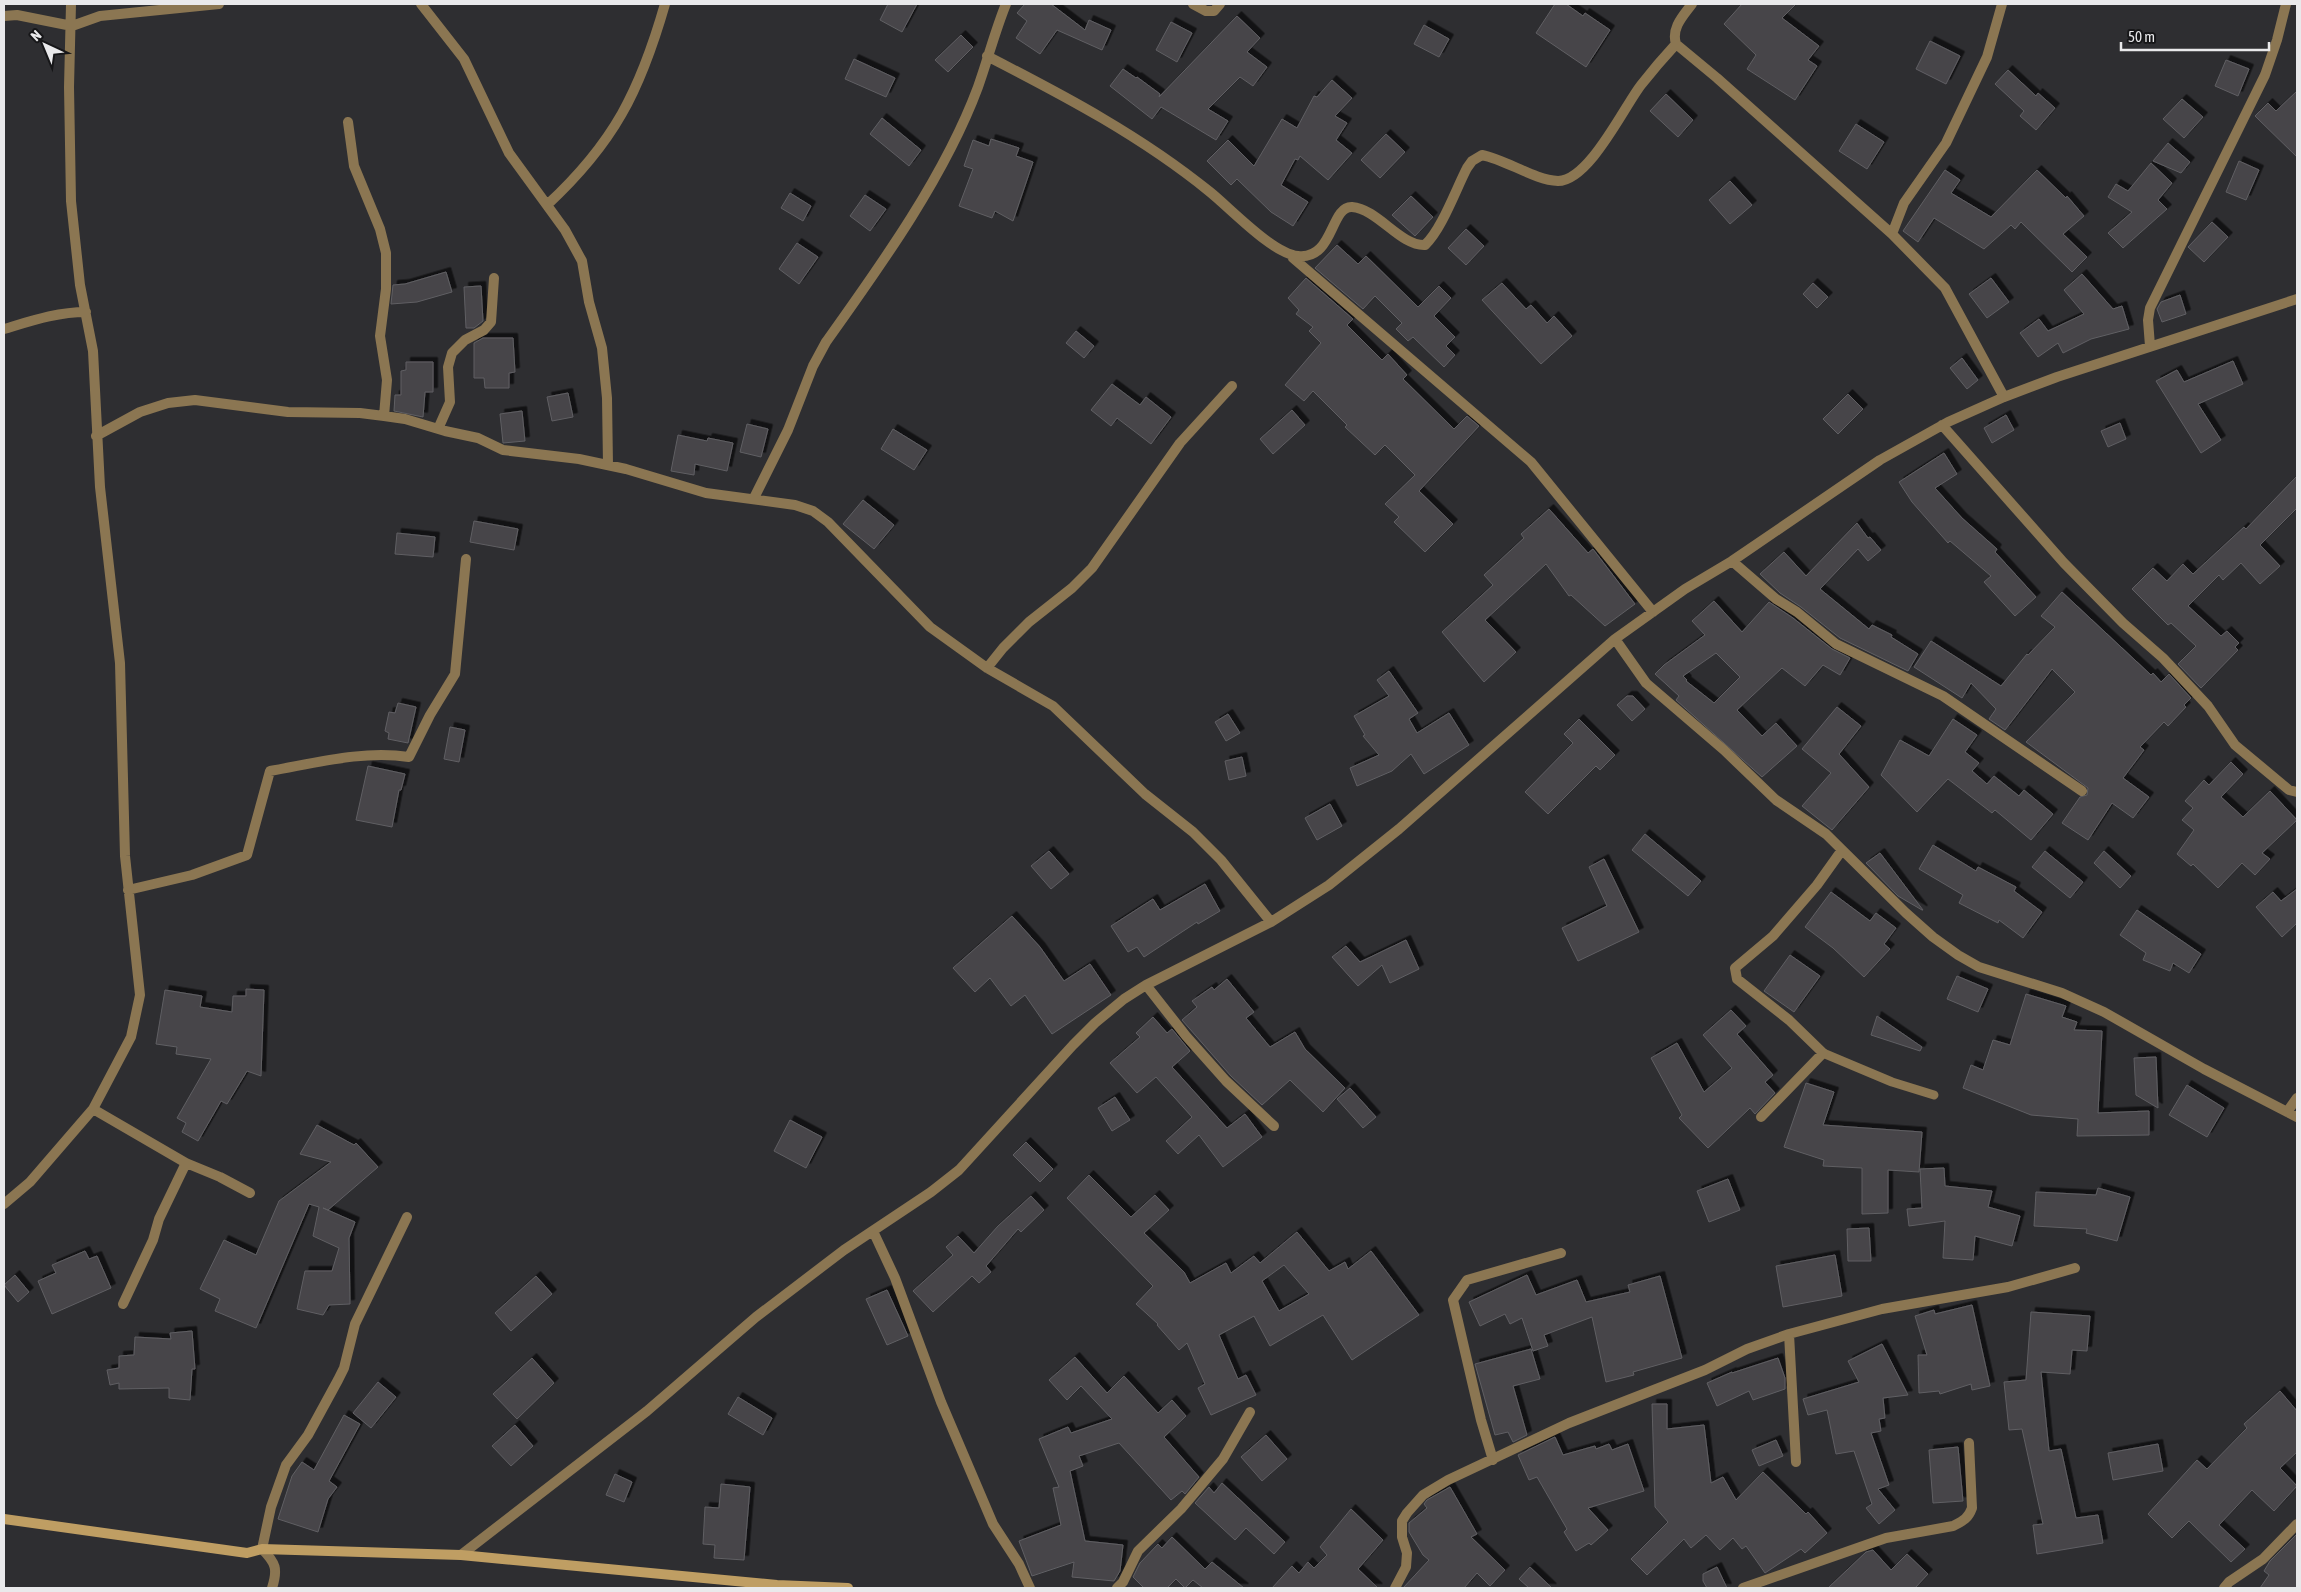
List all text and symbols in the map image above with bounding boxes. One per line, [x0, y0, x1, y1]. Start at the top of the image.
north arrow [20, 20, 70, 70]
scale bar [2121, 20, 2268, 52]
text: N [27, 27, 44, 44]
text: 50 m [2128, 28, 2155, 45]

